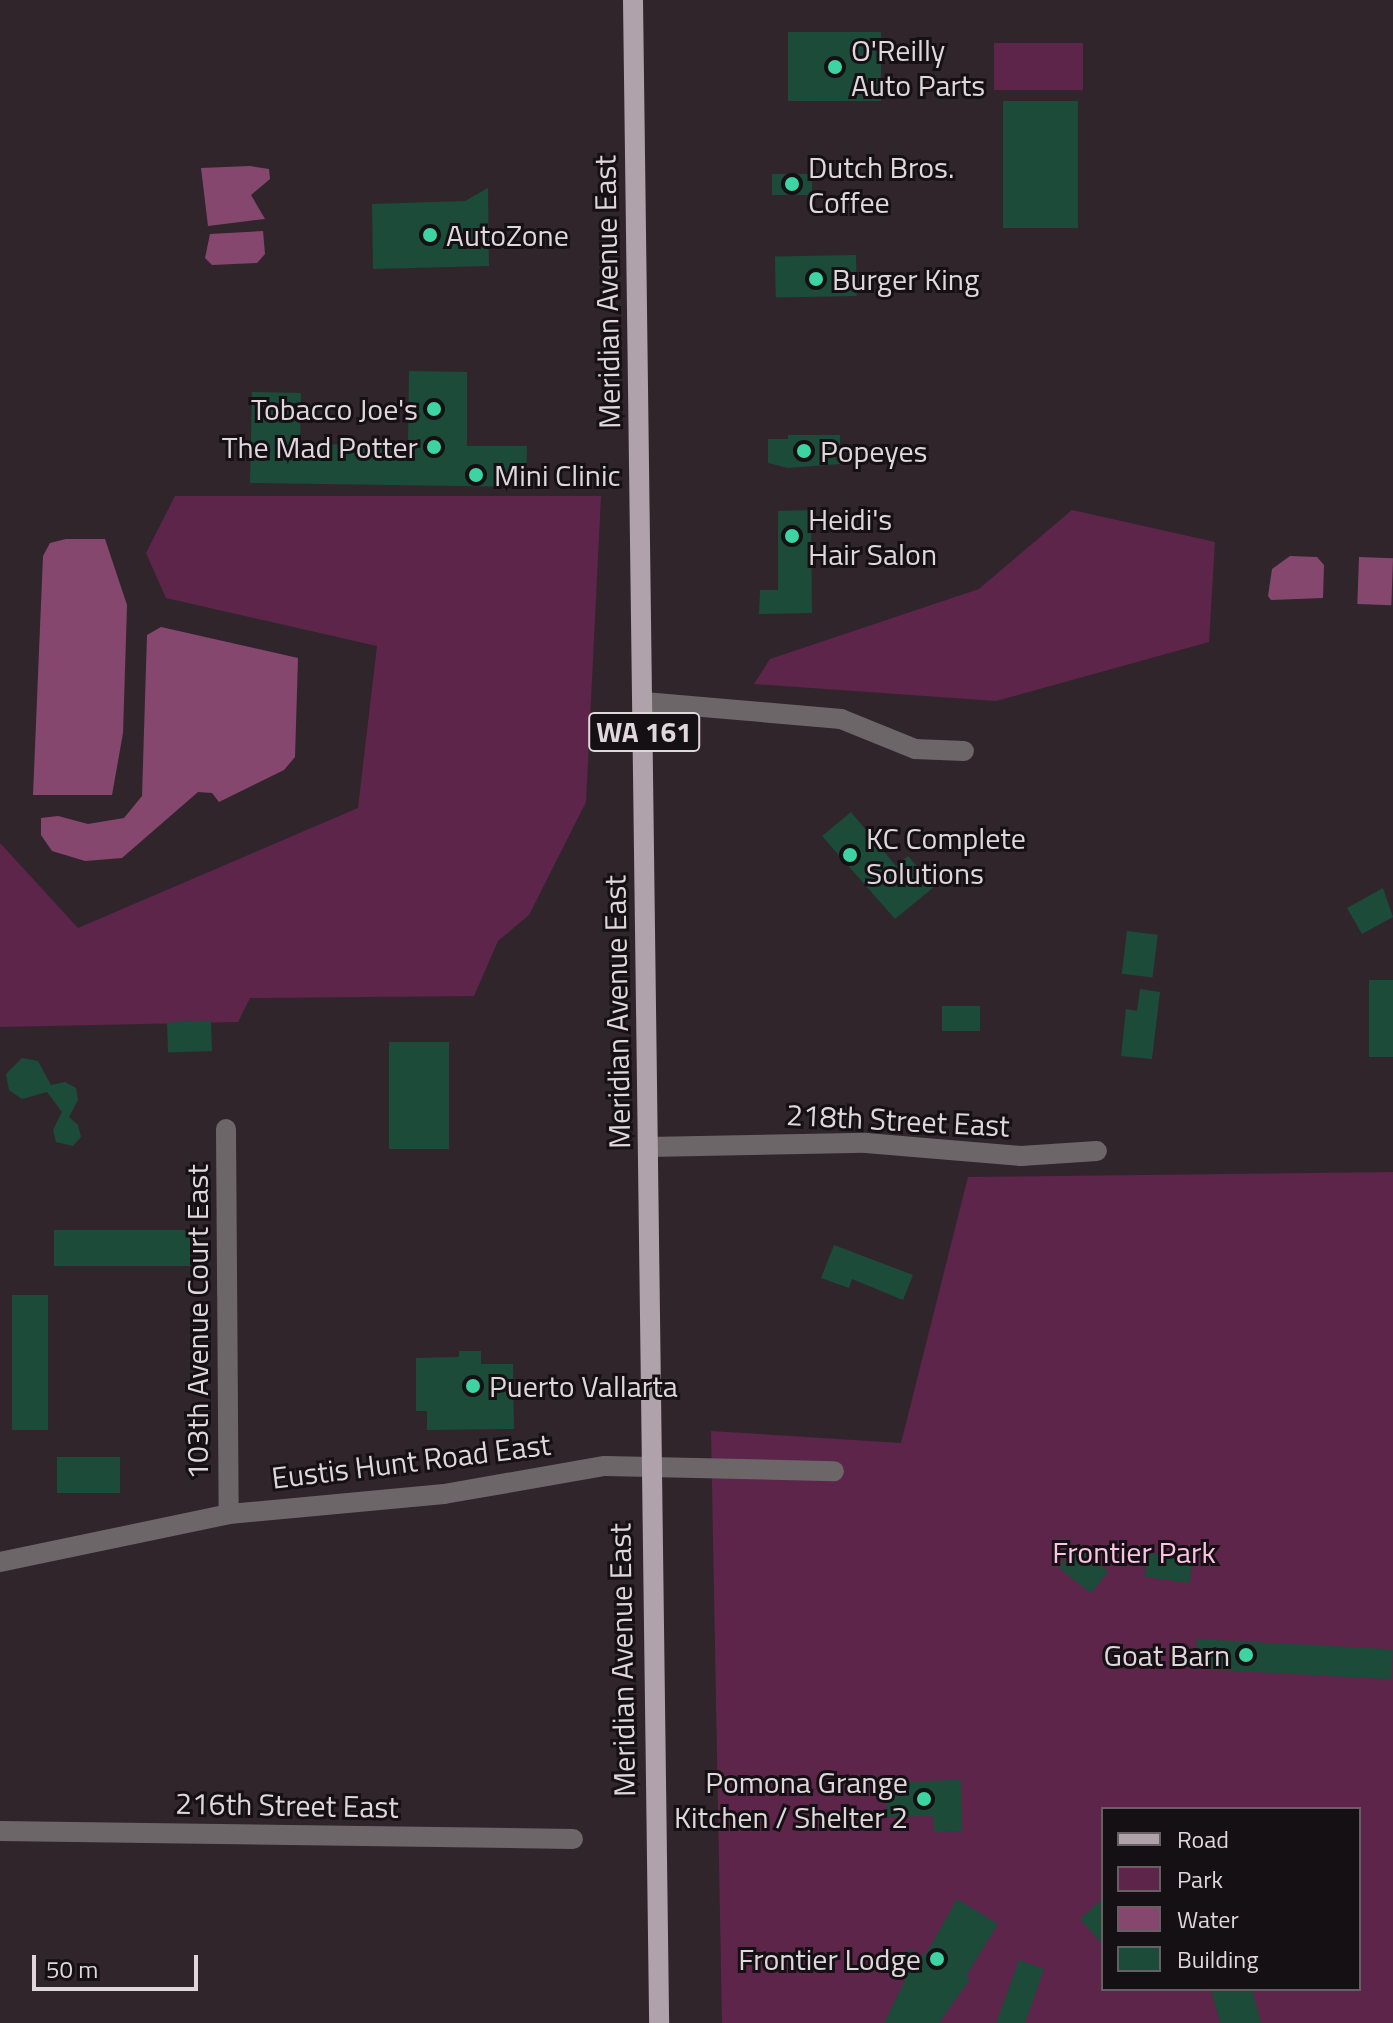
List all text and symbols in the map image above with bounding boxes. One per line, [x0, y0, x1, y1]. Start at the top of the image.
place label: O'Reilly Auto Parts [851, 32, 985, 102]
marker: O'Reilly Auto Parts [826, 58, 844, 76]
place label: Dutch Bros. Coffee [808, 149, 954, 220]
street label: Meridian Avenue East [587, 155, 627, 429]
marker: Dutch Bros. Coffee [783, 175, 801, 193]
place label: AutoZone [446, 217, 569, 253]
marker: AutoZone [421, 226, 439, 244]
place label: Burger King [832, 261, 979, 297]
marker: Burger King [807, 270, 825, 288]
place label: Tobacco Joe's [251, 391, 418, 427]
marker: Tobacco Joe's [425, 400, 443, 418]
place label: The Mad Potter [222, 429, 418, 465]
place label: Popeyes [820, 433, 928, 469]
marker: The Mad Potter [425, 438, 443, 456]
marker: Popeyes [795, 442, 813, 460]
place label: Mini Clinic [494, 457, 621, 493]
marker: Mini Clinic [465, 464, 487, 486]
place label: Heidi's Hair Salon [808, 501, 937, 572]
marker: Heidi's Hair Salon [783, 527, 801, 545]
road number: WA 161 [588, 708, 700, 756]
place label: KC Complete Solutions [866, 820, 1026, 890]
marker: KC Complete Solutions [841, 846, 859, 864]
street label: Meridian Avenue East [597, 875, 637, 1149]
street label: 218th Street East [785, 1096, 1011, 1144]
street label: 103th Avenue Court East [179, 1164, 215, 1480]
place label: Puerto Vallarta [489, 1368, 678, 1404]
marker: Puerto Vallarta [464, 1377, 482, 1395]
street label: Eustis Hunt Road East [269, 1426, 553, 1496]
street label: Meridian Avenue East [602, 1523, 642, 1797]
park label: Frontier Park [1052, 1534, 1216, 1570]
place label: Goat Barn [1104, 1637, 1230, 1673]
marker: Goat Barn [1237, 1646, 1255, 1664]
place label: Pomona Grange Kitchen / Shelter 2 [674, 1764, 908, 1834]
street label: 216th Street East [175, 1785, 399, 1825]
marker: Pomona Grange Kitchen / Shelter 2 [915, 1790, 933, 1808]
legend [1101, 1807, 1361, 1991]
text: Road [1177, 1821, 1229, 1857]
text: Park [1177, 1861, 1223, 1897]
text: Water [1177, 1901, 1239, 1937]
scale bar [36, 1939, 202, 1989]
place label: Frontier Lodge [738, 1941, 921, 1977]
text: Building [1177, 1941, 1259, 1977]
marker: Frontier Lodge [928, 1950, 946, 1968]
text: 50 m [46, 1951, 98, 1987]

